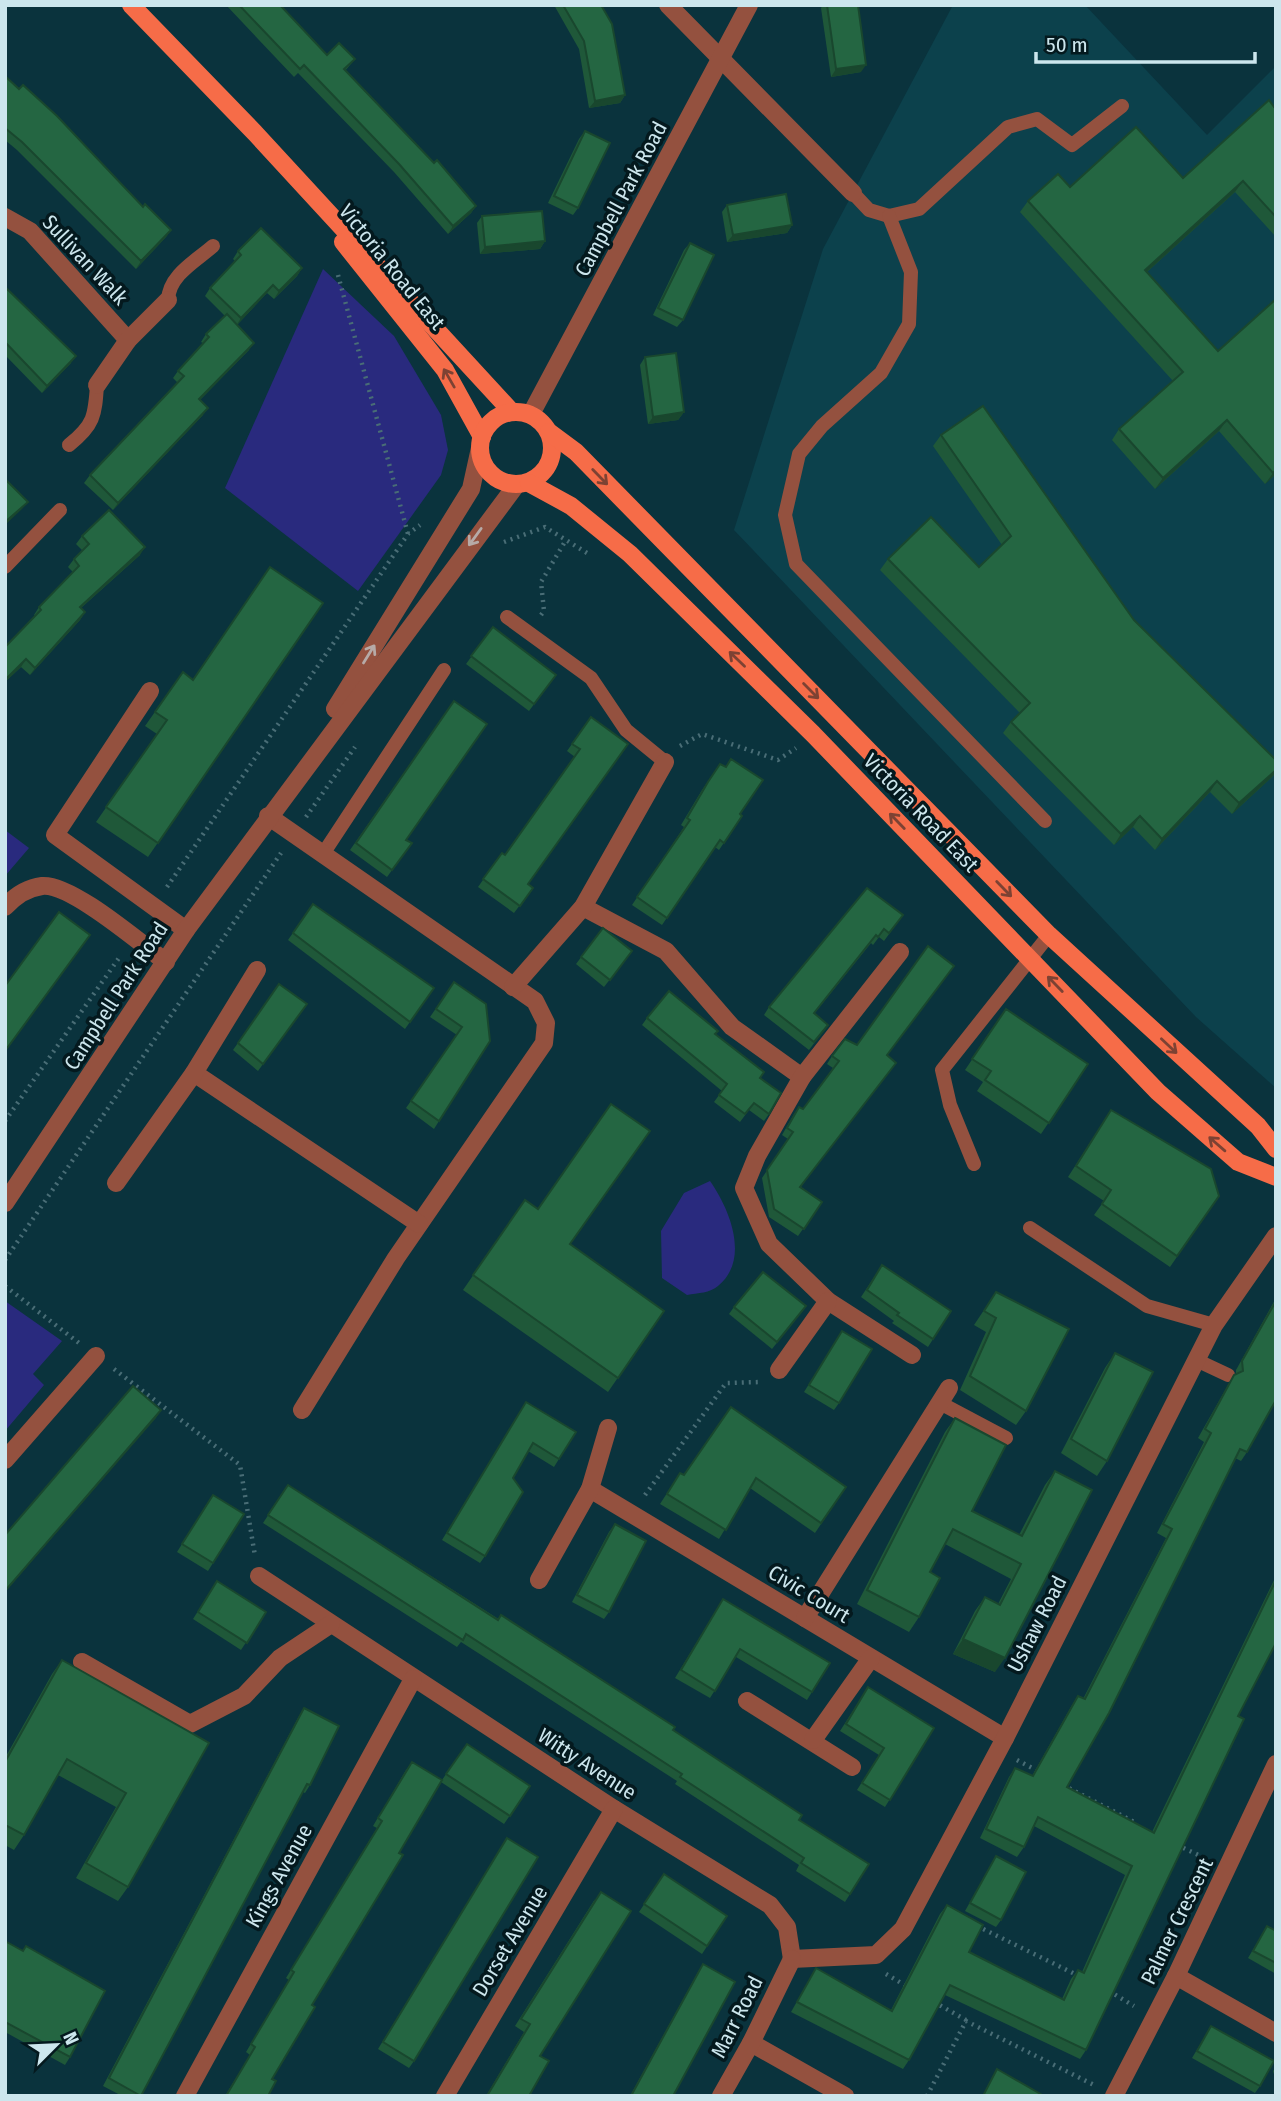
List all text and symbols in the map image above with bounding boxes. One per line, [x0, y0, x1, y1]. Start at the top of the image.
scale bar [1036, 21, 1255, 65]
text: 50 m [1046, 32, 1088, 58]
street label: Campbell Park Road [569, 117, 673, 281]
street label: Victoria Road East [333, 199, 451, 335]
street label: Sullivan Walk [37, 210, 133, 311]
one-way arrow [442, 368, 456, 388]
one-way arrow [592, 468, 609, 485]
one-way arrow [468, 527, 482, 546]
one-way arrow [362, 645, 376, 665]
one-way arrow [729, 651, 746, 668]
one-way arrow [802, 683, 819, 700]
street label: Victoria Road East [858, 748, 984, 878]
one-way arrow [889, 812, 906, 829]
one-way arrow [996, 880, 1013, 897]
street label: Campbell Park Road [58, 917, 174, 1075]
one-way arrow [1047, 976, 1064, 993]
one-way arrow [1160, 1038, 1178, 1054]
one-way arrow [1209, 1136, 1227, 1152]
street label: Civic Court [763, 1559, 855, 1629]
street label: Ushaw Road [1002, 1571, 1072, 1677]
street label: Witty Avenue [533, 1723, 641, 1805]
street label: Kings Avenue [240, 1820, 318, 1932]
street label: Palmer Crescent [1135, 1853, 1219, 1989]
street label: Dorset Avenue [467, 1881, 553, 2001]
street label: Marr Road [705, 1972, 769, 2062]
north arrow [21, 2010, 91, 2080]
text: N [58, 2028, 84, 2048]

